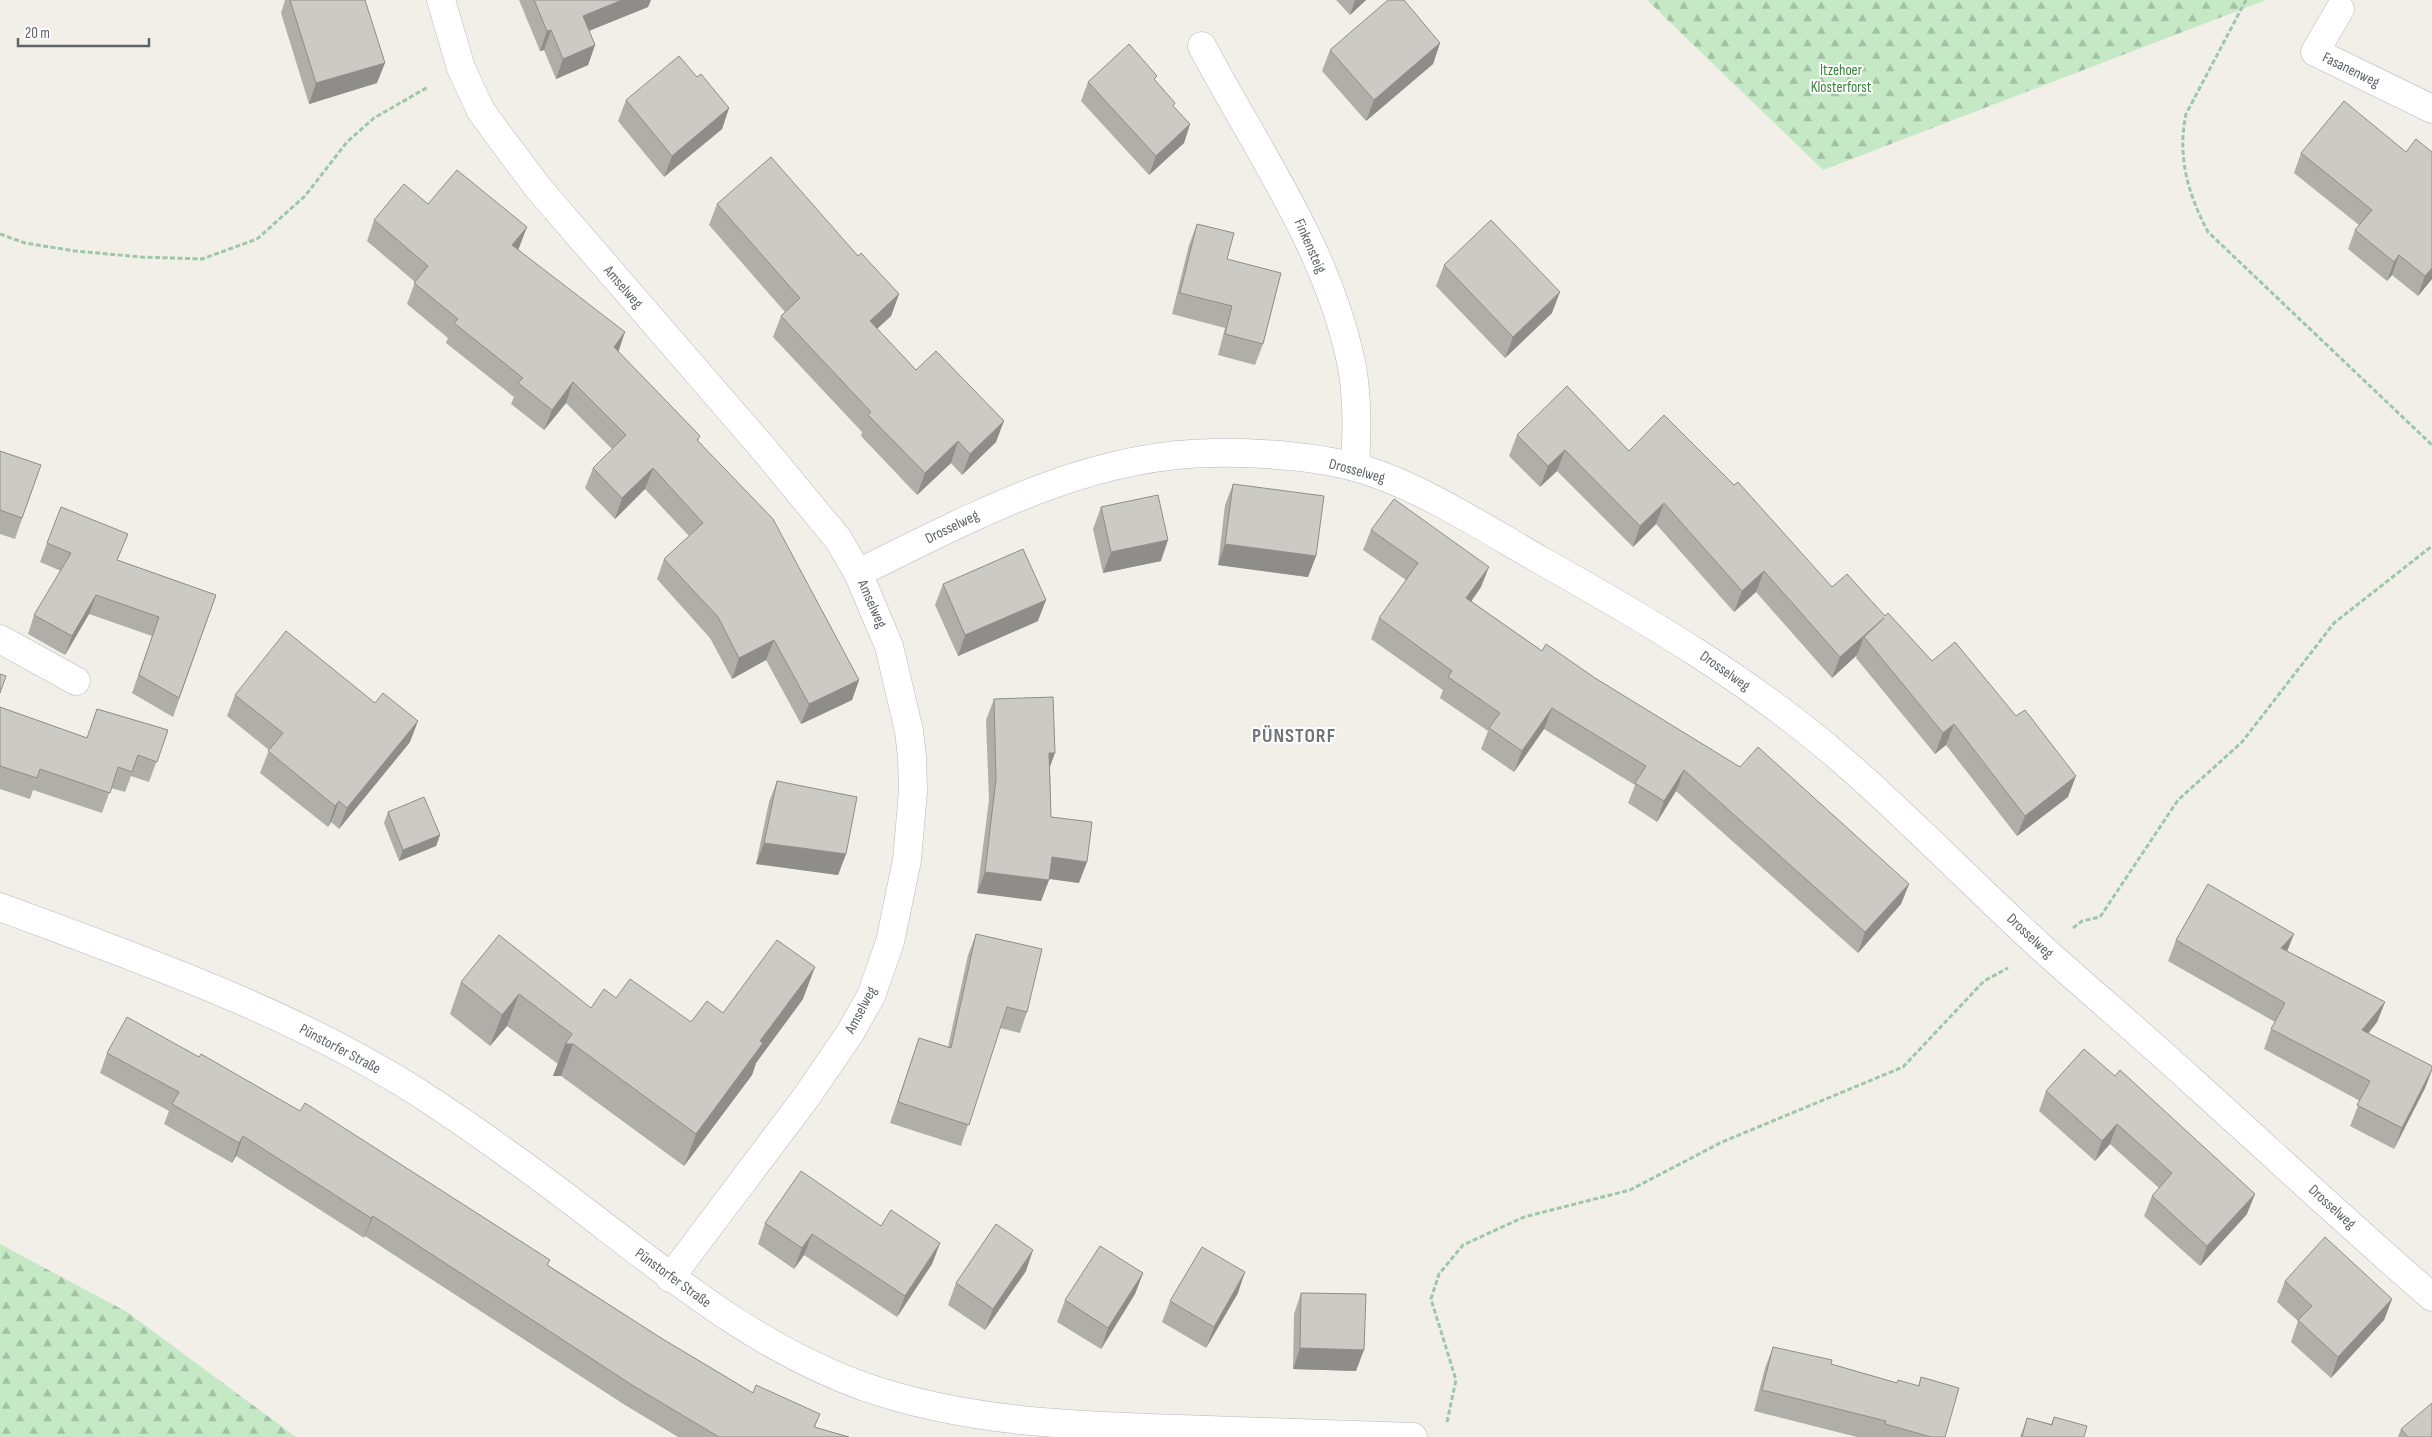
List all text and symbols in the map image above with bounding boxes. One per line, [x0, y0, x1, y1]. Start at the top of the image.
scale bar [18, 15, 149, 47]
text: 20 m [25, 24, 50, 43]
street label: Fasanenweg [2319, 48, 2383, 92]
park label: Itzehoer Klosterforst [1811, 61, 1872, 97]
street label: Finkensteig [1290, 216, 1330, 276]
street label: Amselweg [598, 261, 647, 312]
street label: Drosselweg [1327, 454, 1387, 488]
street label: Drosselweg [922, 506, 982, 548]
street label: Amselweg [853, 576, 891, 631]
street label: Drosselweg [1696, 647, 1754, 695]
district label: PÜNSTORF [1252, 724, 1336, 748]
street label: Drosselweg [2003, 909, 2058, 963]
street label: Amselweg [840, 983, 881, 1038]
street label: Pünstorfer Straße [296, 1020, 384, 1078]
street label: Drosselweg [2304, 1181, 2360, 1233]
street label: Pünstorfer Straße [631, 1244, 715, 1312]

